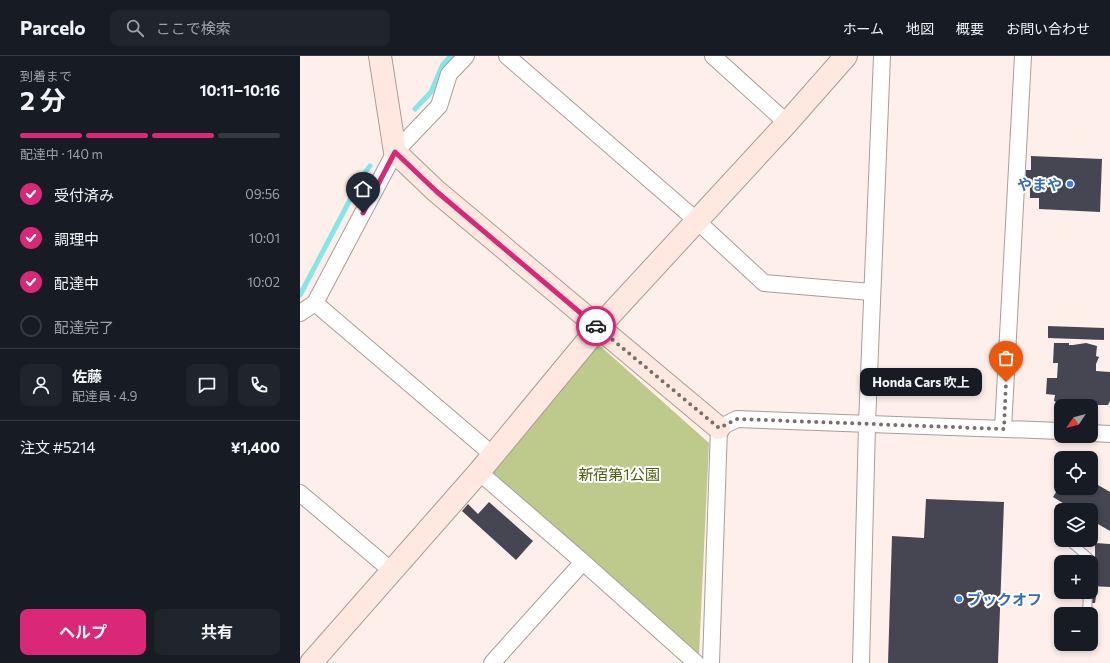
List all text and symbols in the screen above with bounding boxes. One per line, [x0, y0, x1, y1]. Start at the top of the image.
search box [110, 10, 390, 46]
text: Parcelo [20, 16, 86, 39]
icon: search [124, 17, 146, 39]
text: ここで検索 [156, 19, 231, 37]
text: ホーム [842, 20, 884, 37]
text: 地図 [906, 20, 934, 37]
text: 概要 [956, 20, 984, 37]
text: お問い合わせ [1006, 20, 1090, 37]
text: 到着まで [20, 68, 72, 84]
text: 10:11–10:16 [200, 81, 280, 99]
text: 2 分 [20, 84, 66, 115]
text: 配達中 · 140 m [20, 146, 103, 162]
pin [346, 172, 380, 213]
place label: やまや [1017, 175, 1062, 193]
icon: home [352, 178, 374, 200]
marker: やまや [1065, 179, 1075, 189]
icon: check [20, 183, 42, 205]
text: 受付済み [54, 186, 114, 204]
text: 09:56 [245, 186, 280, 202]
icon: check [20, 227, 42, 249]
text: 調理中 [54, 230, 99, 248]
text: 10:01 [249, 230, 280, 246]
icon: check [20, 271, 42, 293]
text: 配達中 [54, 274, 99, 292]
text: 10:02 [247, 274, 280, 290]
courier [576, 306, 616, 346]
icon: car [585, 315, 607, 337]
text: 配達完了 [54, 318, 114, 336]
pin [989, 341, 1023, 382]
icon: bag [995, 347, 1017, 369]
button: person [20, 364, 62, 406]
button: chat [186, 364, 228, 406]
button: phone [238, 364, 280, 406]
text: 佐藤 [72, 367, 102, 385]
callout: Honda Cars 吹上 [860, 368, 982, 396]
text: Honda Cars 吹上 [872, 374, 970, 390]
text: 配達員 · 4.9 [72, 388, 138, 404]
north arrow [1054, 399, 1098, 443]
map controls [1054, 399, 1098, 651]
text: 注文 #5214 [20, 438, 95, 456]
text: ¥1,400 [231, 438, 280, 456]
button: locate [1054, 451, 1098, 495]
park label: 新宿第1公園 [578, 465, 660, 483]
button: layers [1054, 503, 1098, 547]
button: + [1054, 555, 1098, 599]
place label: ブックオフ [967, 590, 1042, 608]
marker: ブックオフ [954, 594, 964, 604]
button: − [1054, 607, 1098, 651]
button: ヘルプ [20, 609, 146, 655]
button: 共有 [154, 609, 280, 655]

